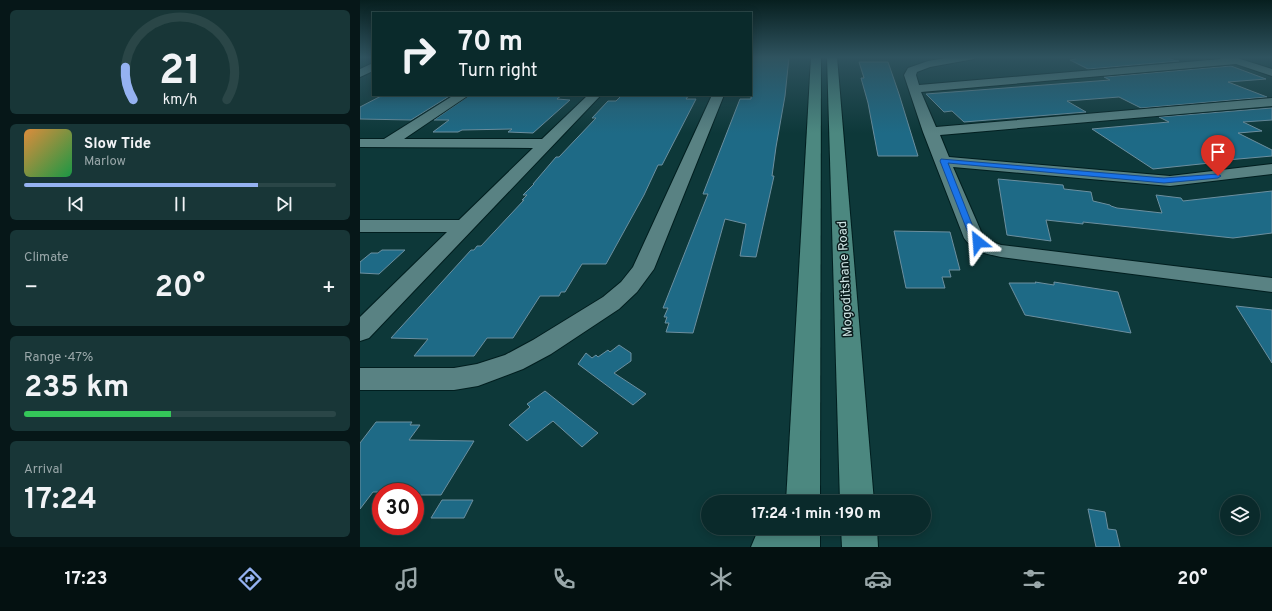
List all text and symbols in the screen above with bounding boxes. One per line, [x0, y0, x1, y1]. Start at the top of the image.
text: 70 m [458, 25, 523, 61]
icon: right [392, 28, 444, 80]
text: 21 [159, 46, 201, 99]
text: Turn right [458, 60, 538, 83]
text: km/h [163, 91, 197, 109]
text: Slow Tide [84, 135, 151, 154]
pin [1201, 135, 1235, 176]
icon: arrive [1207, 141, 1229, 163]
text: Marlow [84, 154, 126, 170]
icon: previous [65, 193, 87, 215]
icon: pause [169, 193, 191, 215]
icon: next [273, 193, 295, 215]
street label: Mogoditshane Road [835, 220, 857, 337]
position arrow [957, 221, 999, 263]
text: Climate [24, 250, 69, 266]
text: 20° [155, 270, 205, 307]
text: − [24, 275, 38, 302]
text: + [322, 275, 336, 302]
text: Range · 47% [24, 350, 93, 366]
text: 235 km [24, 370, 129, 407]
text: Arrival [24, 462, 63, 478]
text: 17:24 [24, 482, 97, 519]
speed limit sign: 30 [372, 483, 424, 535]
map controls [1220, 495, 1260, 535]
button: layers [1220, 495, 1260, 535]
text: 17:24 · 1 min · 190 m [751, 505, 881, 524]
icon: directions [236, 565, 264, 593]
icon: music [393, 565, 421, 593]
icon: phone [550, 565, 578, 593]
icon: climate [707, 565, 735, 593]
icon: car [864, 565, 892, 593]
icon: filters [1020, 565, 1048, 593]
text: 17:23 [64, 568, 107, 591]
text: 20° [1177, 568, 1208, 591]

